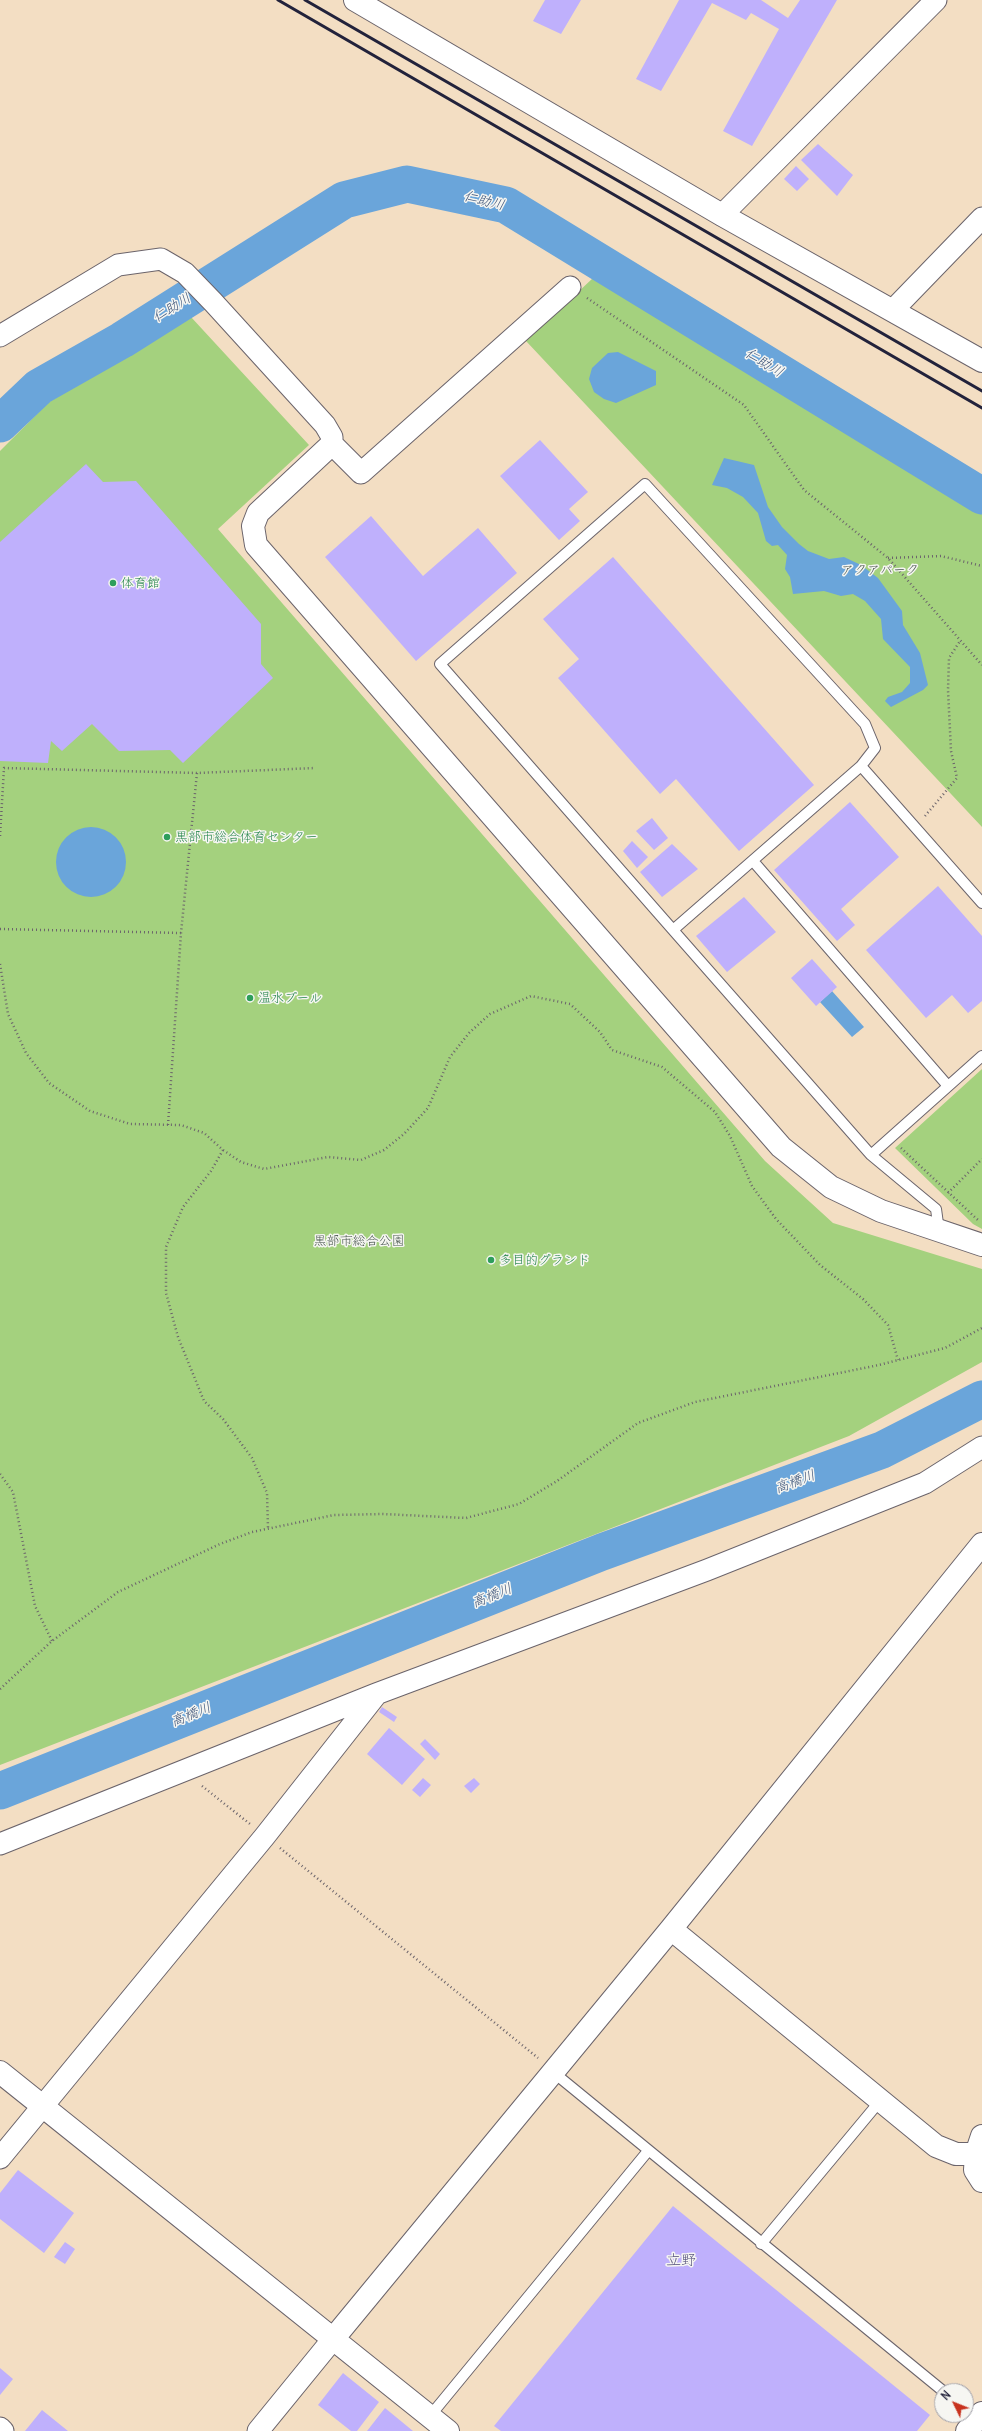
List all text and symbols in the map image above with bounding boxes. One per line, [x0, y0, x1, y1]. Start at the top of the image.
water label: 仁助川 [462, 188, 506, 214]
water label: 仁助川 [150, 290, 194, 326]
water label: 仁助川 [742, 345, 786, 381]
park label: アクアパーク [841, 562, 919, 578]
place label: 体育館 [121, 575, 160, 591]
marker: 体育館 [108, 578, 118, 588]
place label: 黒部市総合体育センター [175, 829, 318, 845]
marker: 黒部市総合体育センター [162, 832, 172, 842]
place label: 温水プール [258, 990, 322, 1006]
marker: 温水プール [245, 993, 255, 1003]
park label: 黒部市総合公園 [314, 1233, 404, 1249]
place label: 多目的グランド [499, 1252, 590, 1268]
marker: 多目的グランド [486, 1255, 496, 1265]
water label: 高橋川 [772, 1467, 818, 1497]
water label: 高橋川 [469, 1580, 515, 1612]
water label: 高橋川 [168, 1699, 214, 1731]
district label: 立野 [666, 2252, 696, 2270]
north arrow [934, 2383, 974, 2423]
text: N [938, 2388, 954, 2403]

